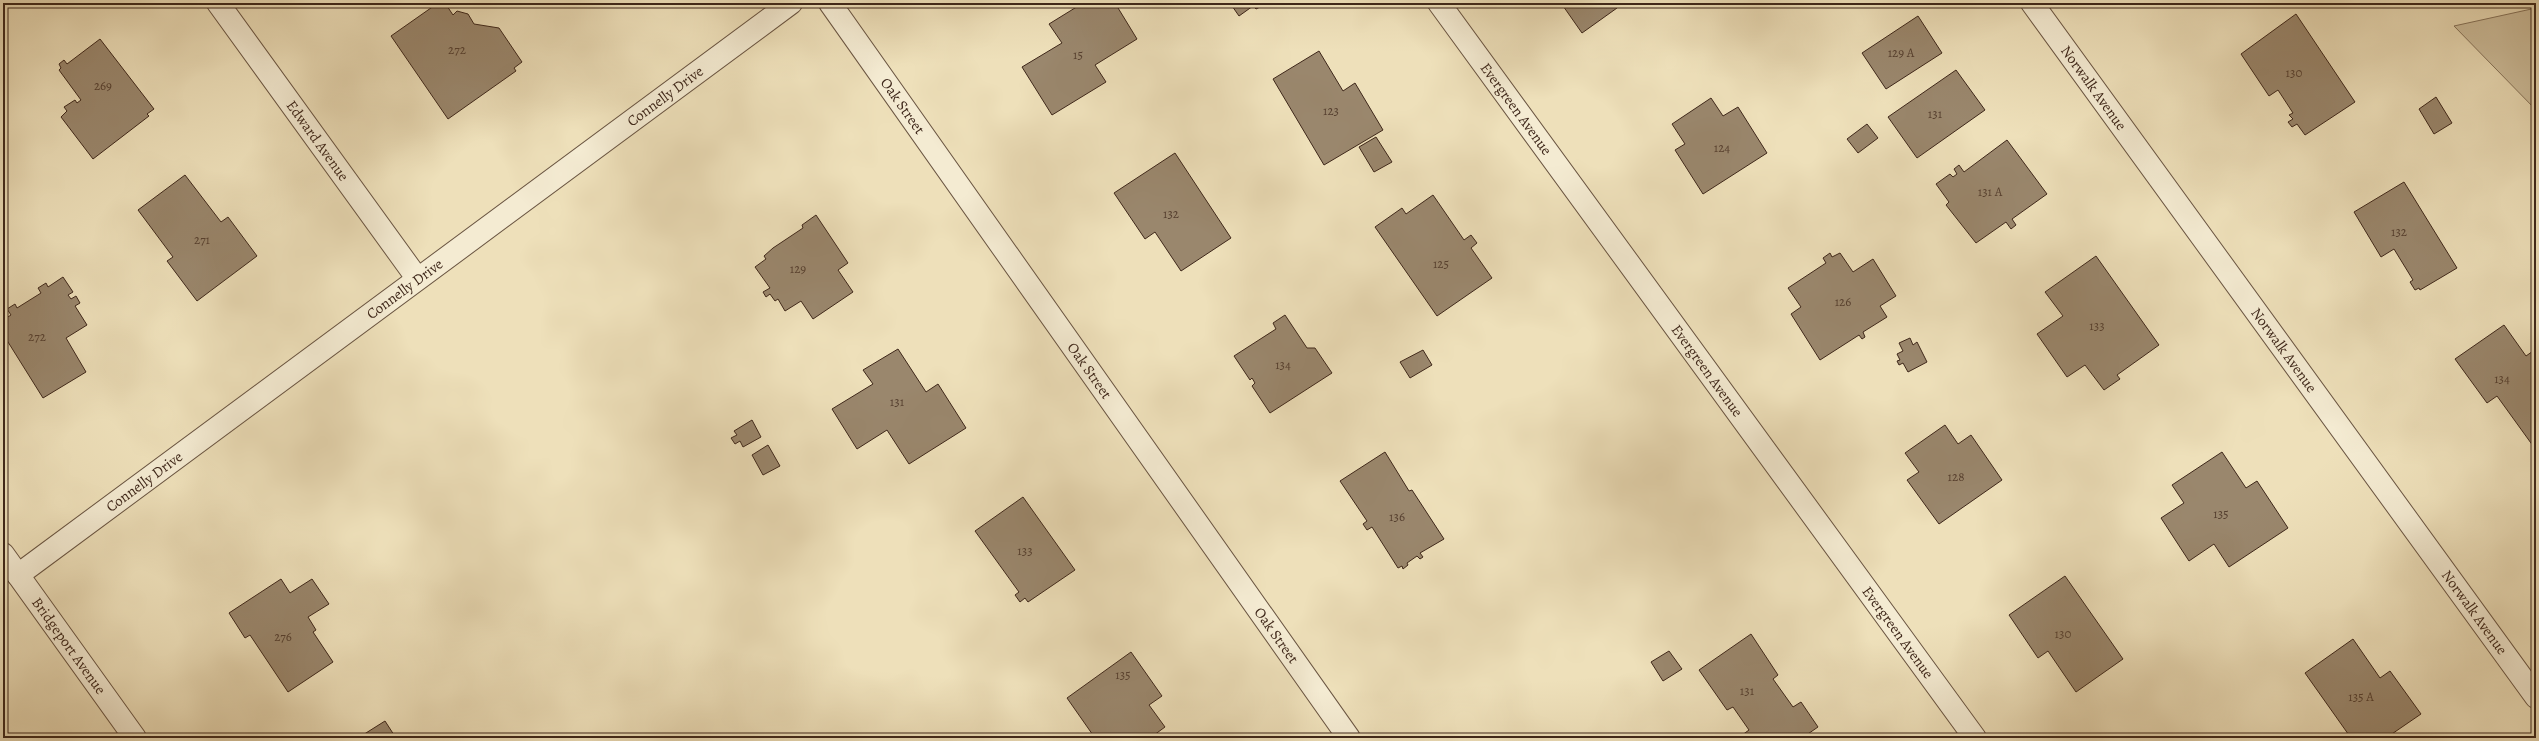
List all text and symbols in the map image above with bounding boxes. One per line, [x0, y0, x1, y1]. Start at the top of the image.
house number: 272 [448, 41, 466, 58]
street label: Norwalk Avenue [2056, 42, 2131, 135]
house number: 129 A [1888, 44, 1915, 61]
house number: 15 [1073, 46, 1083, 63]
street label: Evergreen Avenue [1476, 59, 1557, 159]
street label: Connelly Drive [623, 61, 708, 131]
house number: 130 [2286, 64, 2302, 81]
street label: Oak Street [876, 74, 930, 138]
house number: 269 [94, 77, 112, 94]
street label: Edward Avenue [282, 96, 354, 185]
house number: 123 [1323, 102, 1339, 119]
house number: 131 [1928, 105, 1943, 122]
house number: 124 [1714, 139, 1730, 156]
house number: 131 A [1978, 183, 2003, 200]
house number: 132 [1163, 205, 1179, 222]
house number: 132 [2391, 223, 2407, 240]
house number: 271 [194, 231, 211, 248]
street label: Connelly Drive [362, 254, 447, 324]
house number: 125 [1433, 255, 1449, 272]
house number: 129 [790, 260, 806, 277]
house number: 126 [1835, 293, 1851, 310]
street label: Norwalk Avenue [2247, 304, 2322, 397]
house number: 133 [2089, 317, 2105, 334]
street label: Evergreen Avenue [1667, 320, 1748, 421]
house number: 272 [28, 328, 46, 345]
street label: Oak Street [1063, 338, 1116, 403]
house number: 134 [1275, 356, 1291, 373]
house number: 134 [2494, 370, 2510, 387]
house number: 131 [890, 393, 905, 410]
street label: Connelly Drive [102, 446, 187, 517]
house number: 128 [1948, 468, 1964, 485]
house number: 135 [2213, 505, 2229, 522]
house number: 136 [1389, 508, 1405, 525]
house number: 133 [1017, 542, 1033, 559]
street label: Norwalk Avenue [2437, 566, 2512, 659]
street label: Evergreen Avenue [1858, 582, 1939, 683]
street label: Bridgeport Avenue [27, 593, 111, 699]
street label: Oak Street [1250, 603, 1303, 668]
house number: 130 [2055, 625, 2071, 642]
house number: 276 [274, 628, 292, 645]
house number: 135 [1115, 666, 1131, 683]
house number: 131 [1740, 682, 1755, 699]
house number: 135 A [2348, 688, 2374, 705]

